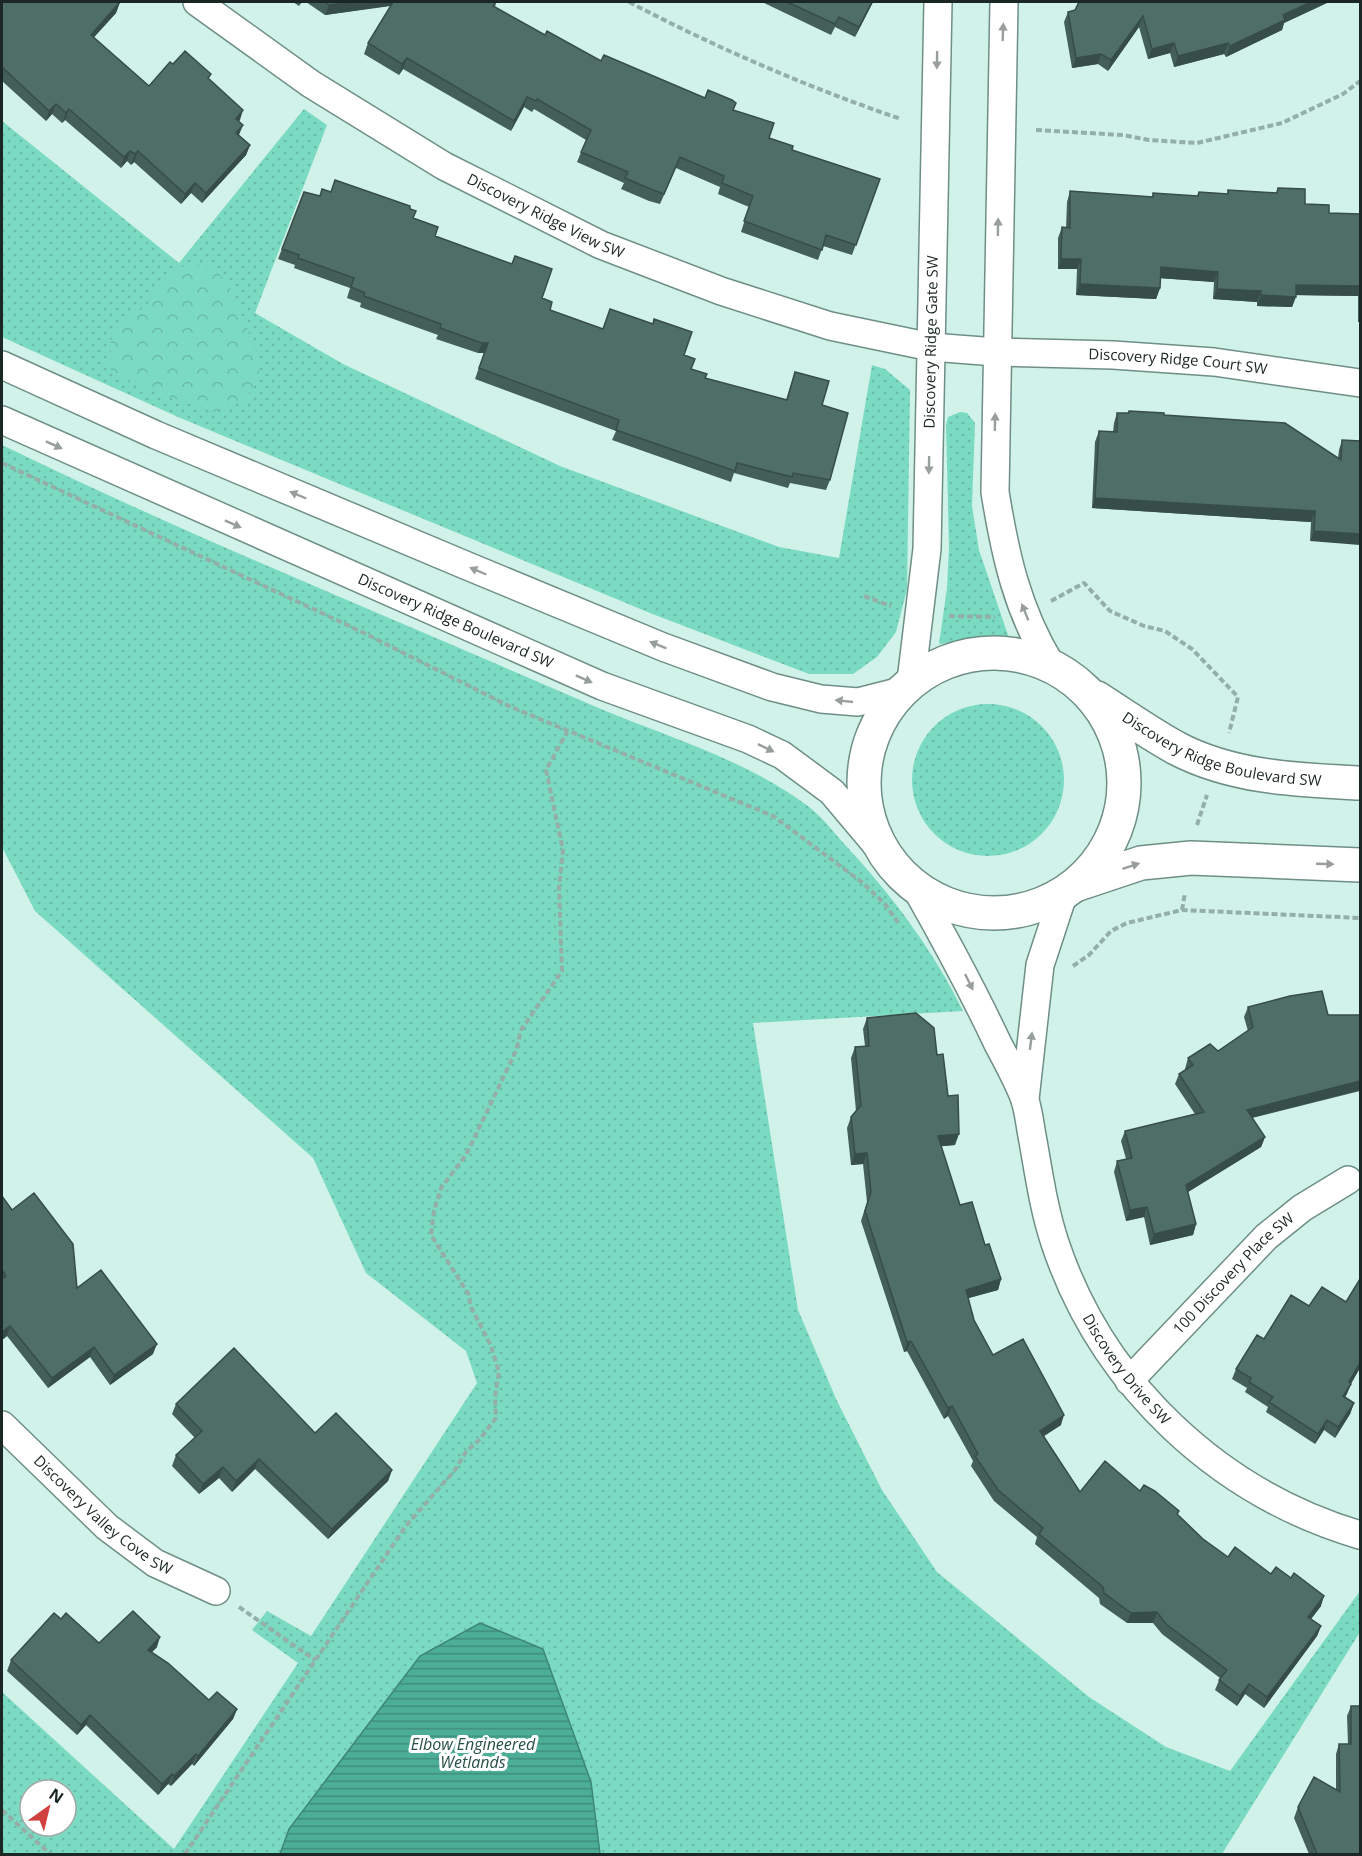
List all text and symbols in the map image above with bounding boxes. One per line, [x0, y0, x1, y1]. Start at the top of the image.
one-way arrow [999, 22, 1008, 41]
one-way arrow [932, 50, 942, 69]
street label: Discovery Ridge View SW [464, 168, 628, 262]
one-way arrow [993, 217, 1003, 236]
street label: Discovery Ridge Gate SW [918, 255, 942, 429]
street label: Discovery Ridge Court SW [1088, 343, 1269, 379]
one-way arrow [990, 412, 1000, 431]
one-way arrow [46, 440, 64, 450]
one-way arrow [924, 455, 934, 474]
one-way arrow [288, 490, 306, 500]
one-way arrow [224, 520, 241, 529]
one-way arrow [468, 566, 486, 576]
street label: Discovery Ridge Boulevard SW [355, 568, 557, 672]
one-way arrow [1019, 603, 1029, 621]
one-way arrow [648, 640, 666, 650]
one-way arrow [576, 674, 593, 683]
one-way arrow [834, 696, 853, 706]
street label: Discovery Ridge Boulevard SW [1119, 707, 1322, 790]
one-way arrow [758, 743, 775, 752]
one-way arrow [1316, 859, 1335, 869]
one-way arrow [1122, 861, 1140, 871]
one-way arrow [964, 974, 973, 991]
one-way arrow [1027, 1031, 1036, 1050]
street label: 100 Discovery Place SW [1168, 1207, 1298, 1338]
street label: Discovery Drive SW [1079, 1310, 1175, 1428]
street label: Discovery Valley Cove SW [30, 1450, 176, 1579]
water label: Elbow Engineered Wetlands [411, 1733, 536, 1773]
north arrow [18, 1778, 78, 1838]
text: N [45, 1783, 68, 1808]

